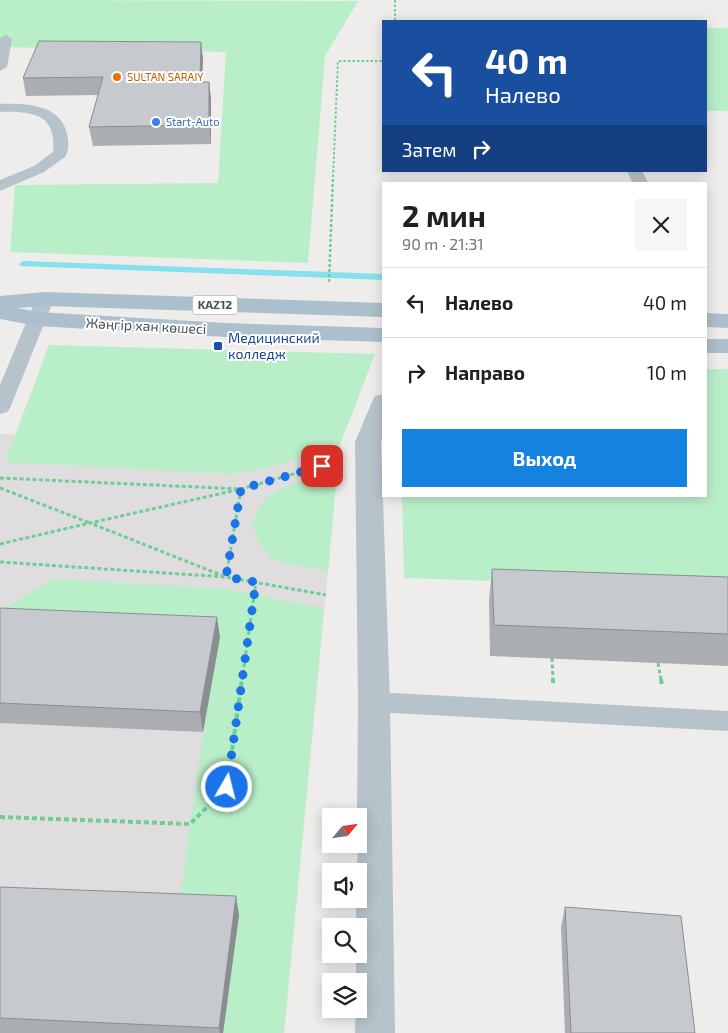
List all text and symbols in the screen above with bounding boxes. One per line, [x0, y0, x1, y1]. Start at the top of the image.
text: 40 m [485, 39, 568, 81]
icon: left [402, 40, 467, 105]
place label: SULTAN SARAIY [127, 70, 204, 83]
marker: SULTAN SARAIY [111, 71, 123, 83]
text: Налево [485, 81, 561, 107]
place label: Start-Auto [166, 115, 219, 128]
marker: Start-Auto [150, 116, 162, 128]
icon: right [467, 135, 495, 163]
text: Затем [402, 138, 457, 161]
text: 2 мин [402, 197, 486, 233]
button: close [635, 199, 687, 251]
text: 90 m · 21:31 [402, 234, 484, 253]
icon: left [402, 289, 430, 317]
text: Налево [445, 291, 513, 314]
text: 40 m [643, 291, 687, 314]
road number: KAZ12 [192, 296, 238, 314]
street label: Жәңгір хан көшесі [85, 314, 207, 337]
place label: Медицинский колледж [228, 329, 320, 362]
marker: Медицинский колледж [212, 340, 224, 352]
icon: right [402, 359, 430, 387]
text: Направо [445, 361, 525, 384]
text: 10 m [647, 361, 687, 384]
button: Выход [402, 429, 687, 487]
pin [301, 445, 343, 487]
icon: arrive [308, 452, 336, 480]
position arrow [200, 760, 252, 812]
north arrow [322, 808, 368, 852]
map controls [322, 808, 367, 1018]
button: sound [322, 863, 367, 908]
button: search [322, 918, 367, 963]
button: layers [322, 973, 367, 1018]

